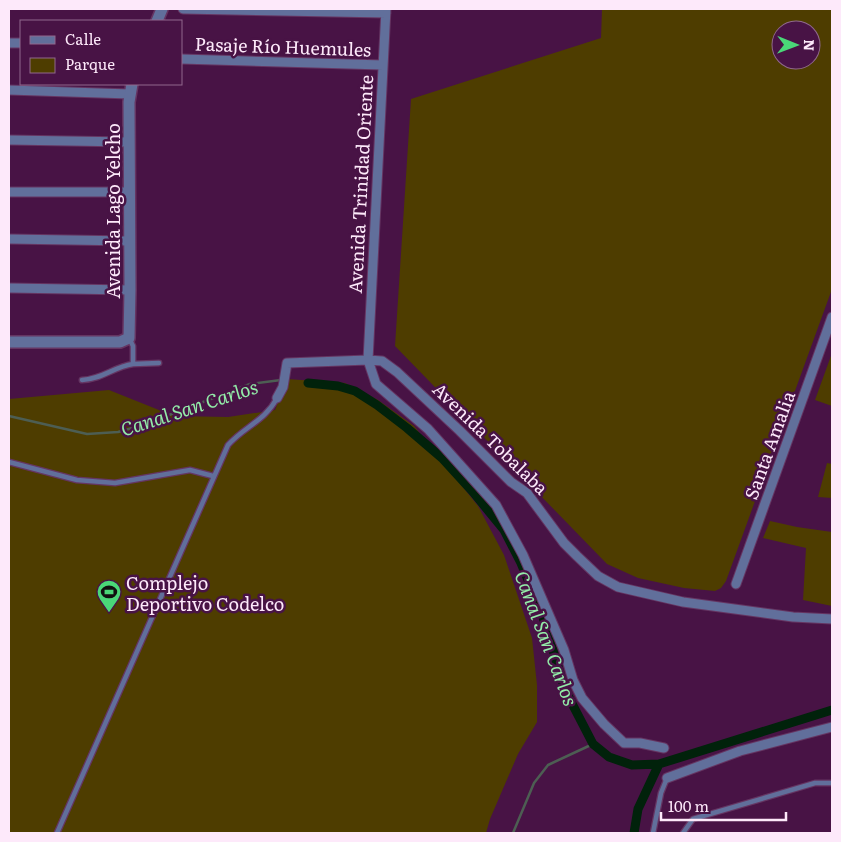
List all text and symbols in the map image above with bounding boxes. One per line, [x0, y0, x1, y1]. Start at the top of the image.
legend [20, 20, 182, 85]
north arrow [771, 20, 821, 70]
text: Calle [65, 27, 101, 50]
street label: Pasaje Río Huemules [194, 29, 372, 63]
text: N [800, 39, 820, 52]
text: Parque [65, 52, 115, 75]
street label: Avenida Trinidad Oriente [341, 74, 379, 294]
street label: Avenida Lago Yelcho [99, 123, 126, 299]
water label: Canal San Carlos [117, 372, 261, 442]
street label: Avenida Tobalaba [427, 376, 555, 501]
street label: Santa Amalia [737, 387, 801, 503]
water label: Canal San Carlos [508, 566, 586, 710]
place label: Complejo Deportivo Codelco [126, 569, 284, 617]
sports icon: Complejo Deportivo Codelco [96, 579, 122, 613]
scale bar [661, 790, 786, 822]
text: 100 m [668, 794, 709, 817]

